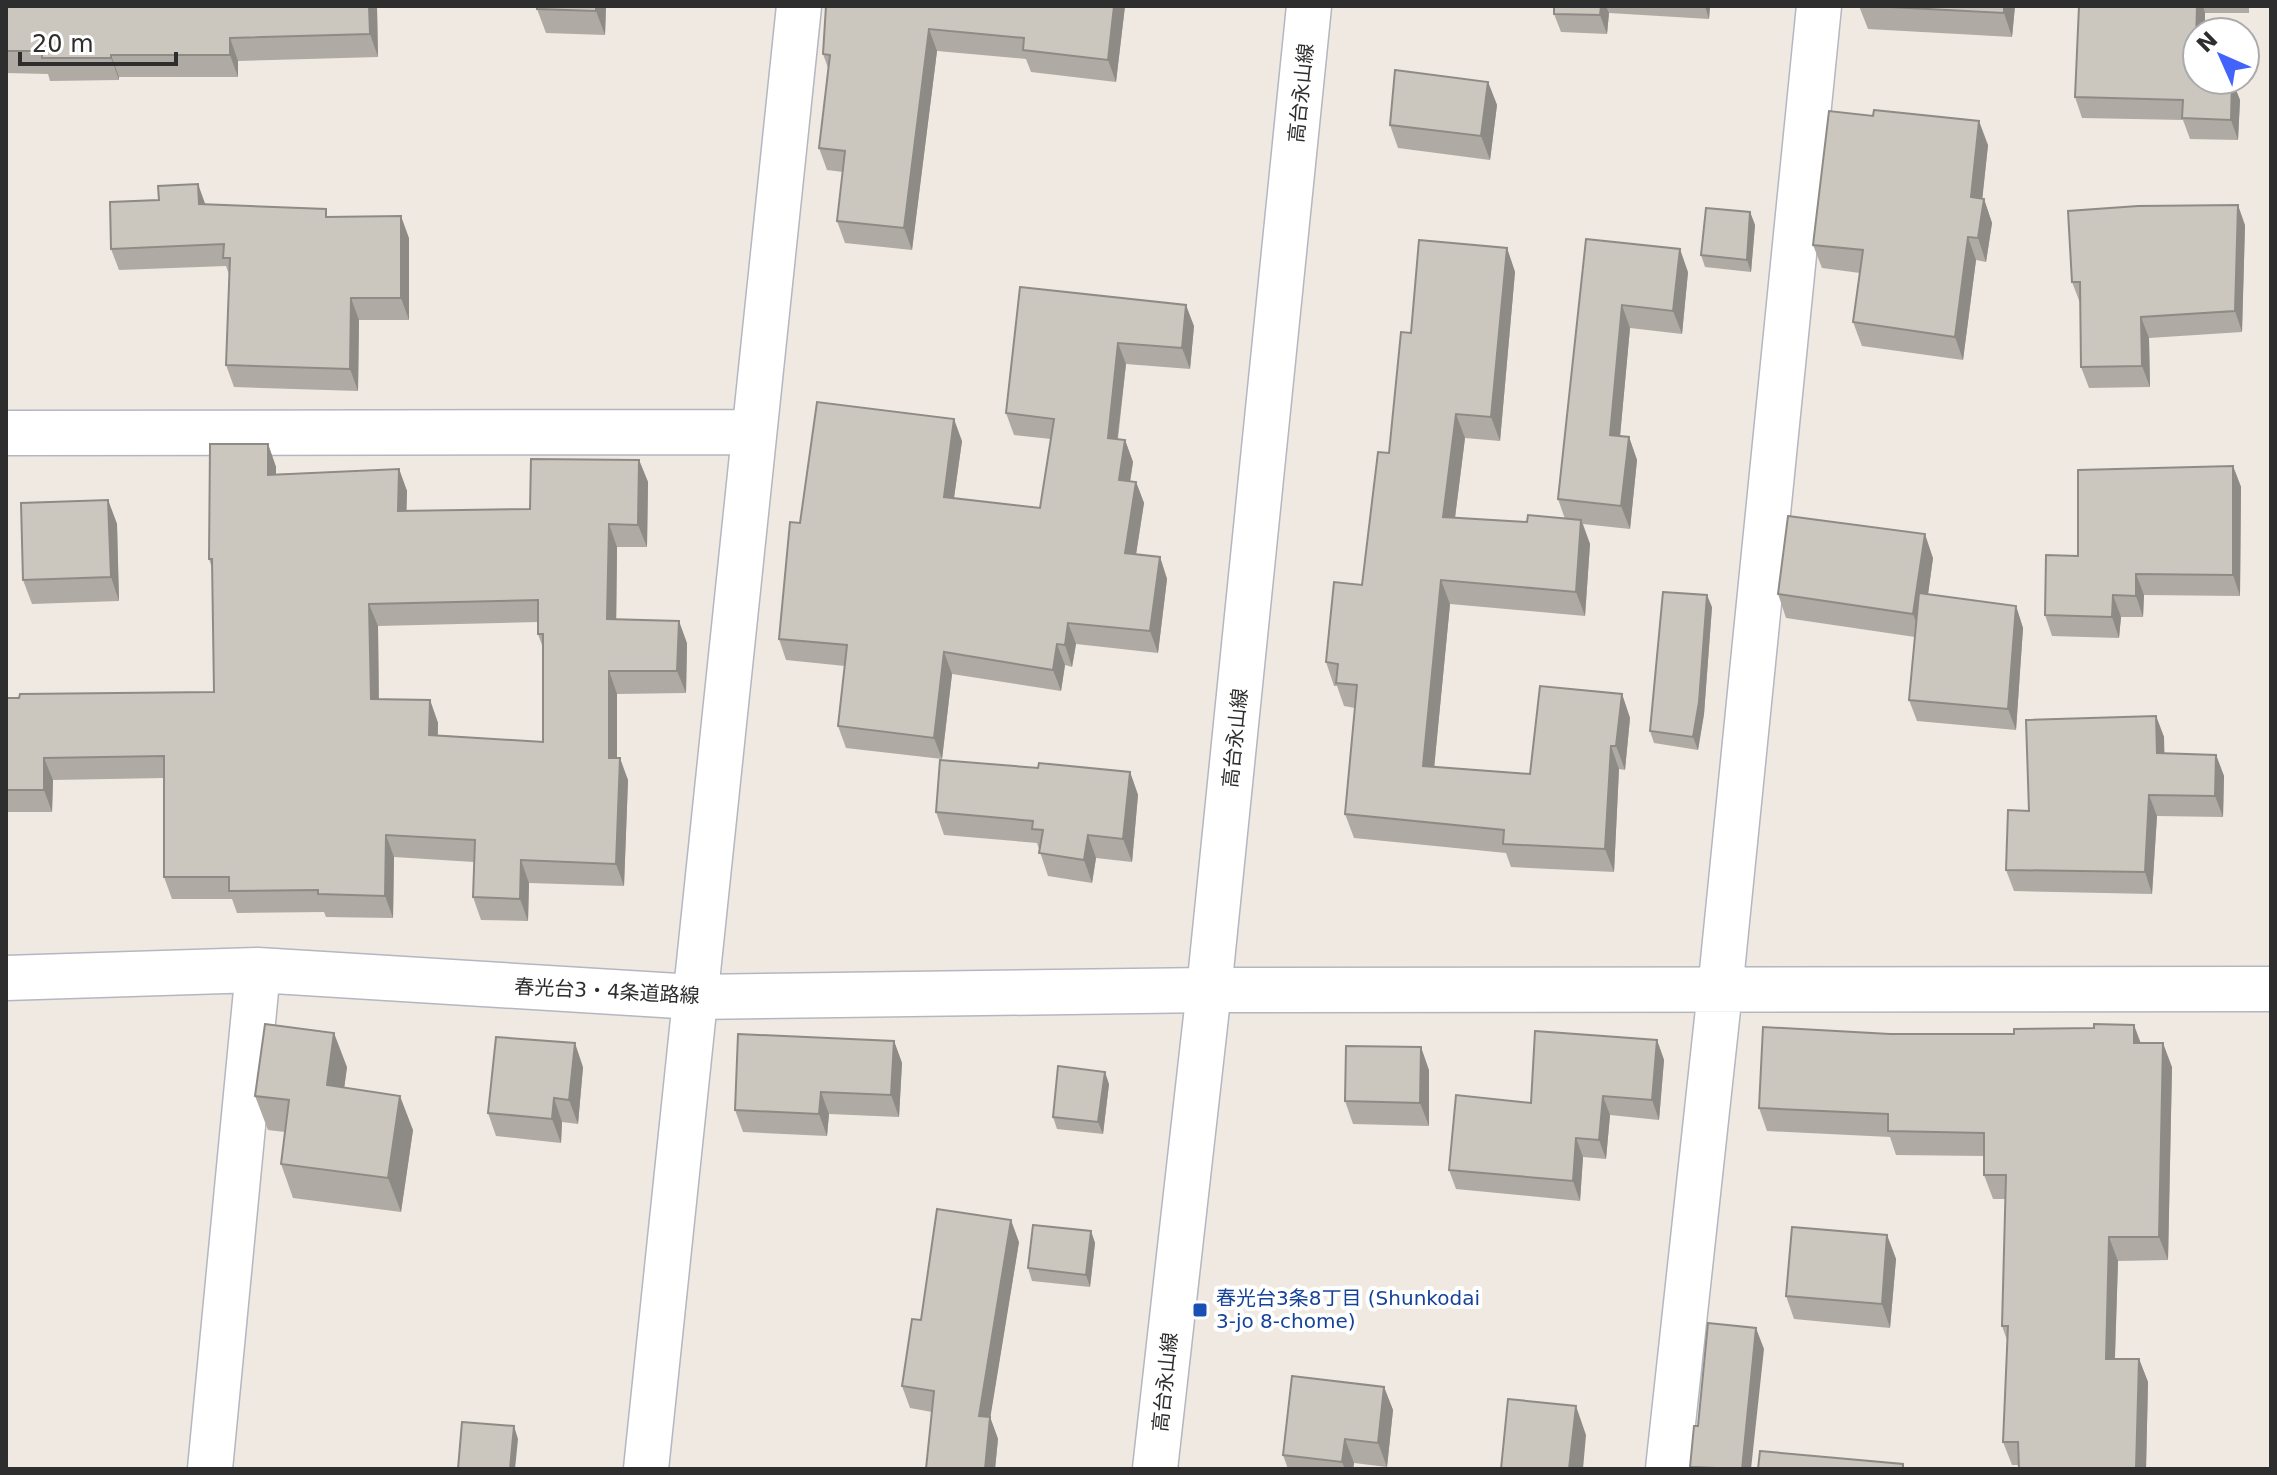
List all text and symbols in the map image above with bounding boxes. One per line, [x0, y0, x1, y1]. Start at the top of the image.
scale bar [20, 16, 176, 66]
north arrow [2181, 16, 2261, 96]
text: N [2192, 27, 2223, 58]
text: 20 m [32, 30, 94, 58]
street label: 高台永山線 [1284, 42, 1318, 144]
street label: 高台永山線 [1218, 687, 1252, 789]
street label: 春光台3・4条道路線 [514, 974, 700, 1008]
place label: 春光台3条8丁目 (Shunkodai 3-jo 8-chome) [1216, 1286, 1480, 1333]
marker: 春光台3条8丁目 (Shunkodai 3-jo 8-chome) [1191, 1301, 1209, 1319]
street label: 高台永山線 [1148, 1331, 1182, 1433]

